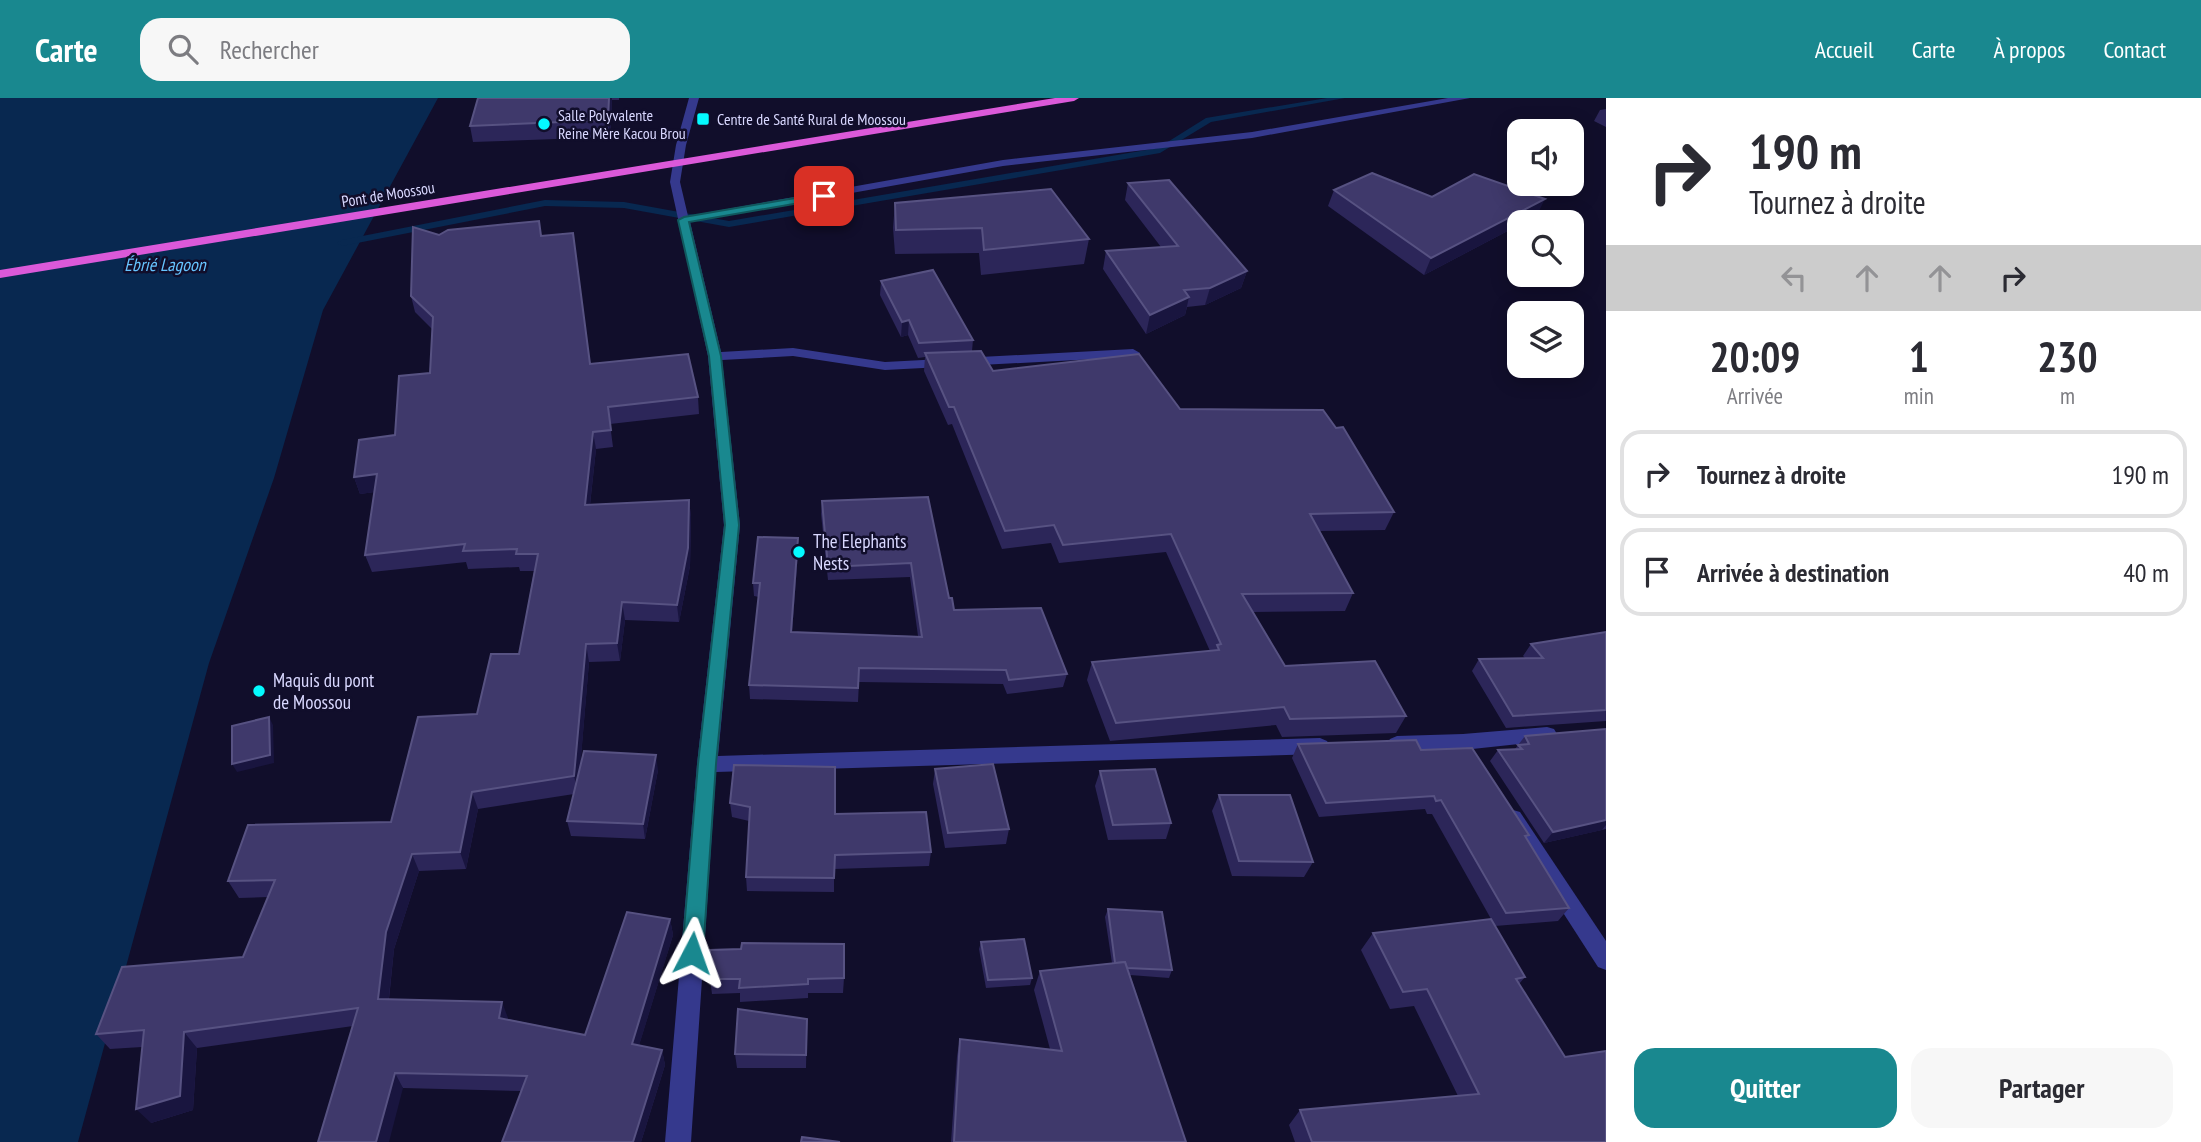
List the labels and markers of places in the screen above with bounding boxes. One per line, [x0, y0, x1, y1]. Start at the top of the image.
place label: Salle Polyvalente Reine Mère Kacou Brou [558, 105, 686, 143]
place label: Centre de Santé Rural de Moossou [717, 109, 906, 129]
marker: Centre de Santé Rural de Moossou [695, 111, 711, 127]
marker: Salle Polyvalente Reine Mère Kacou Brou [536, 116, 552, 132]
pin [794, 166, 854, 226]
place label: The Elephants Nests [813, 529, 906, 575]
marker: The Elephants Nests [791, 544, 807, 560]
place label: Maquis du pont de Moossou [273, 668, 375, 714]
marker: Maquis du pont de Moossou [251, 683, 267, 699]

